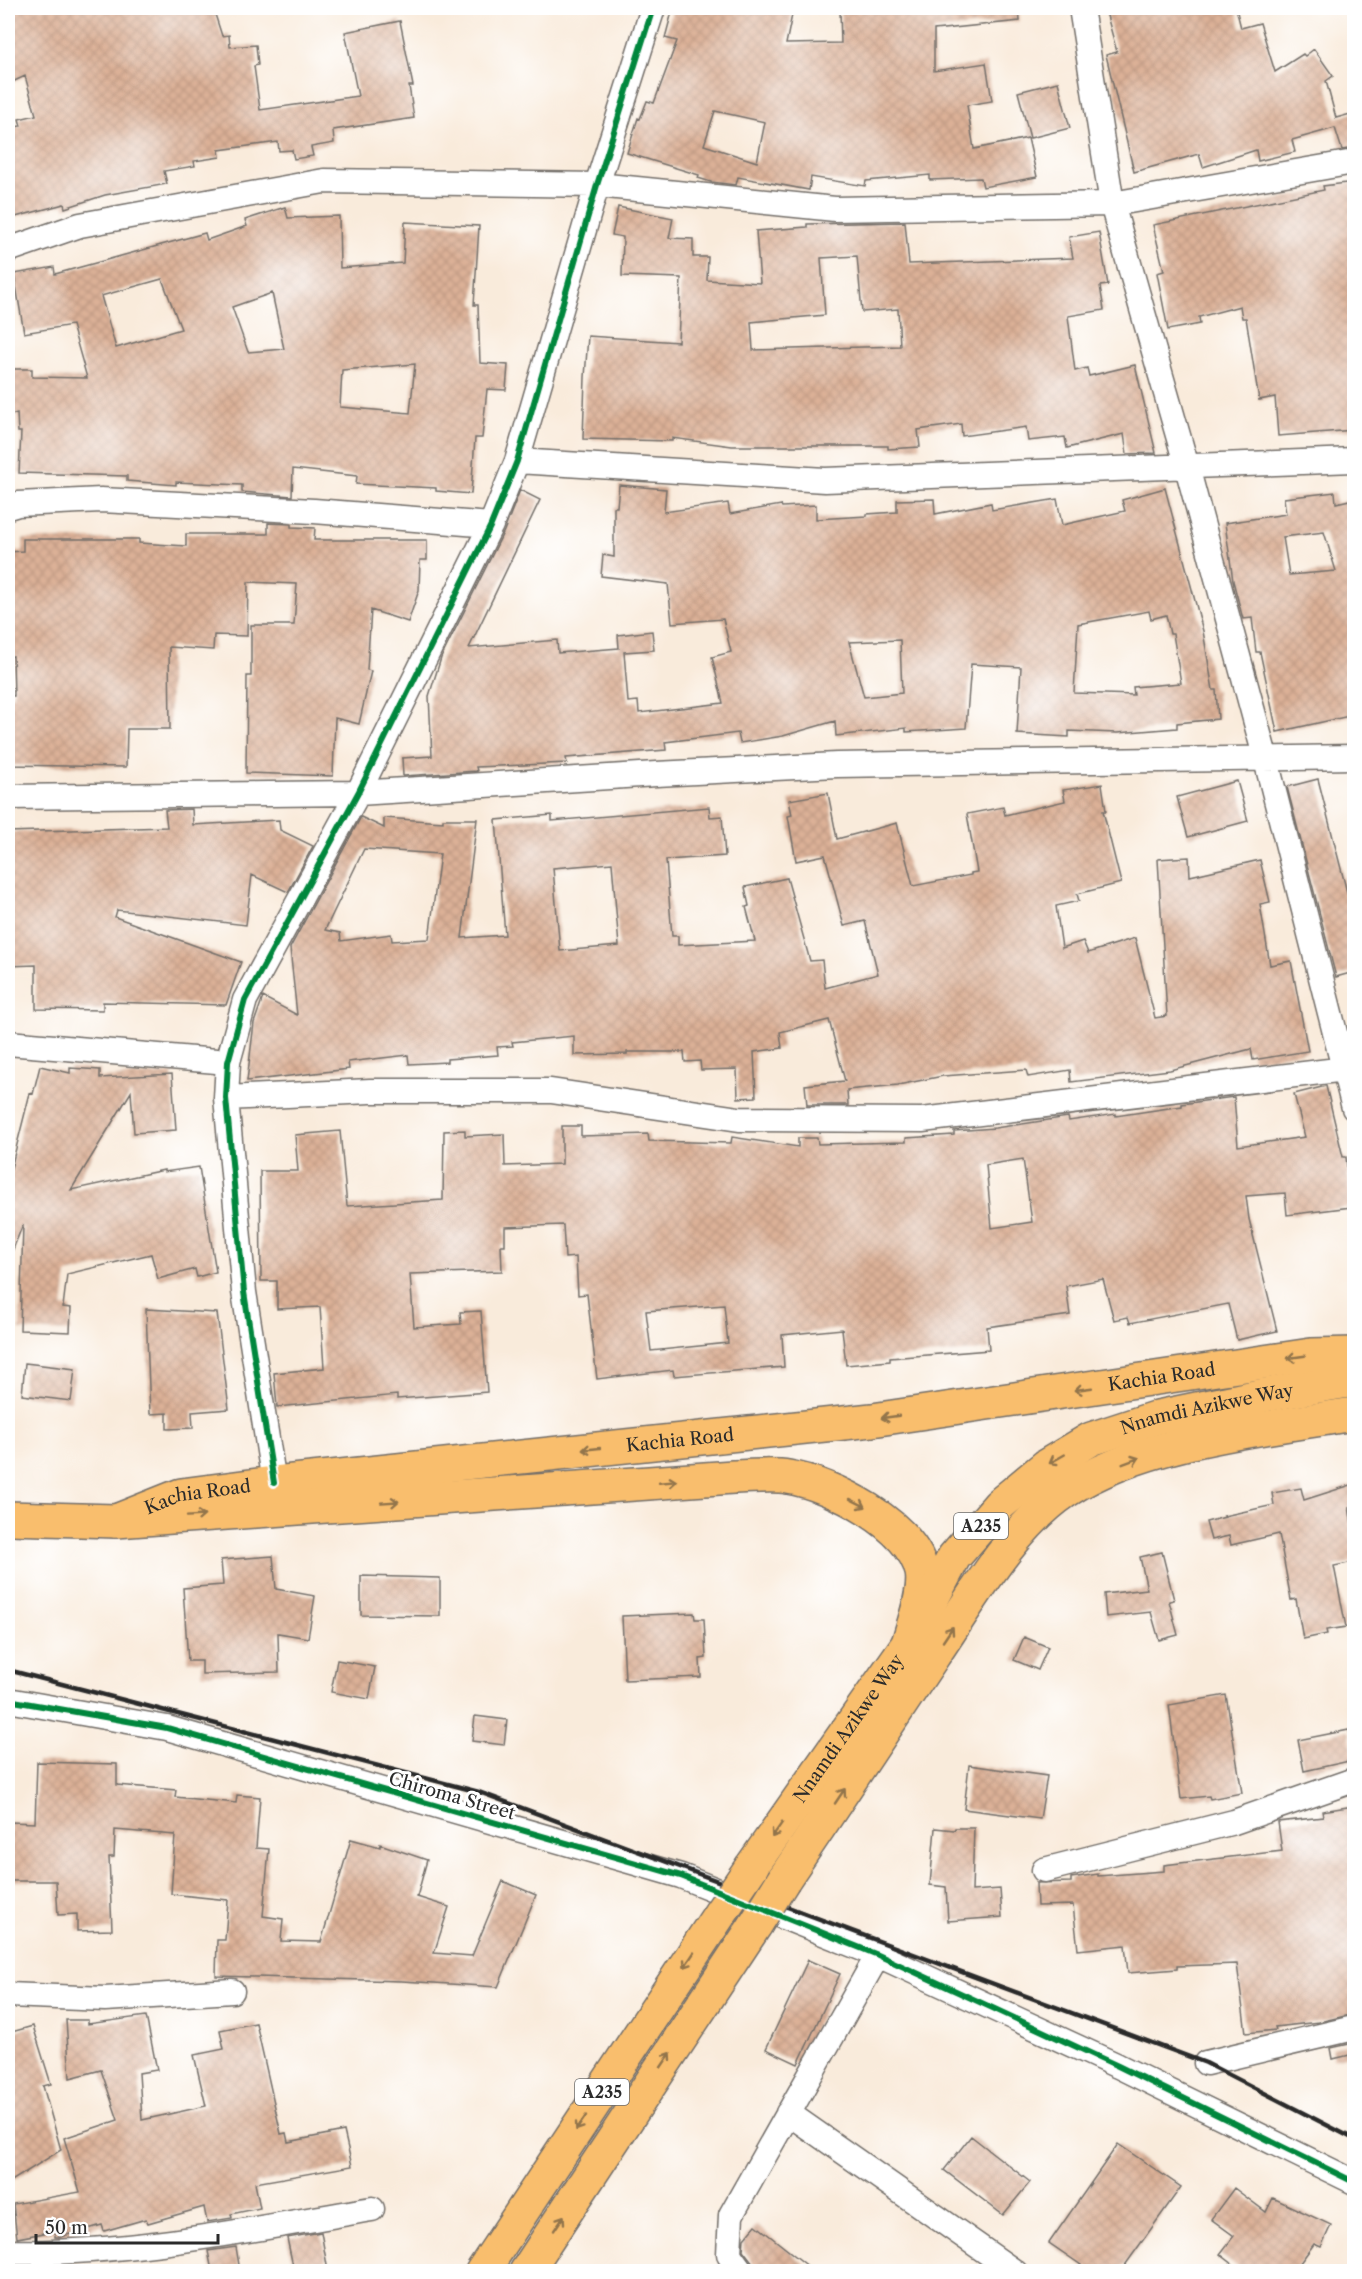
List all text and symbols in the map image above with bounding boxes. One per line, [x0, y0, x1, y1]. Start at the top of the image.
one-way arrow [1287, 1352, 1307, 1363]
street label: Kachia Road [1106, 1358, 1217, 1396]
street label: Nnamdi Azikwe Way [1118, 1379, 1296, 1440]
one-way arrow [1073, 1383, 1093, 1394]
one-way arrow [880, 1412, 900, 1423]
street label: Kachia Road [625, 1424, 735, 1457]
one-way arrow [582, 1443, 602, 1454]
one-way arrow [1049, 1453, 1066, 1465]
one-way arrow [1121, 1454, 1140, 1465]
street label: Kachia Road [141, 1475, 252, 1519]
one-way arrow [658, 1477, 678, 1488]
one-way arrow [380, 1496, 400, 1507]
one-way arrow [849, 1498, 867, 1510]
one-way arrow [185, 1510, 205, 1521]
road number: A235 [954, 1513, 1008, 1539]
one-way arrow [942, 1626, 954, 1643]
street label: Nnamdi Azikwe Way [789, 1649, 909, 1807]
street label: Chiroma Street [386, 1767, 519, 1825]
one-way arrow [834, 1788, 846, 1805]
one-way arrow [771, 1821, 783, 1837]
one-way arrow [682, 1952, 695, 1969]
one-way arrow [660, 2052, 673, 2069]
road number: A235 [575, 2079, 629, 2105]
one-way arrow [575, 2114, 587, 2131]
scale bar [36, 2207, 218, 2245]
one-way arrow [553, 2215, 565, 2232]
text: 50 m [45, 2217, 88, 2239]

